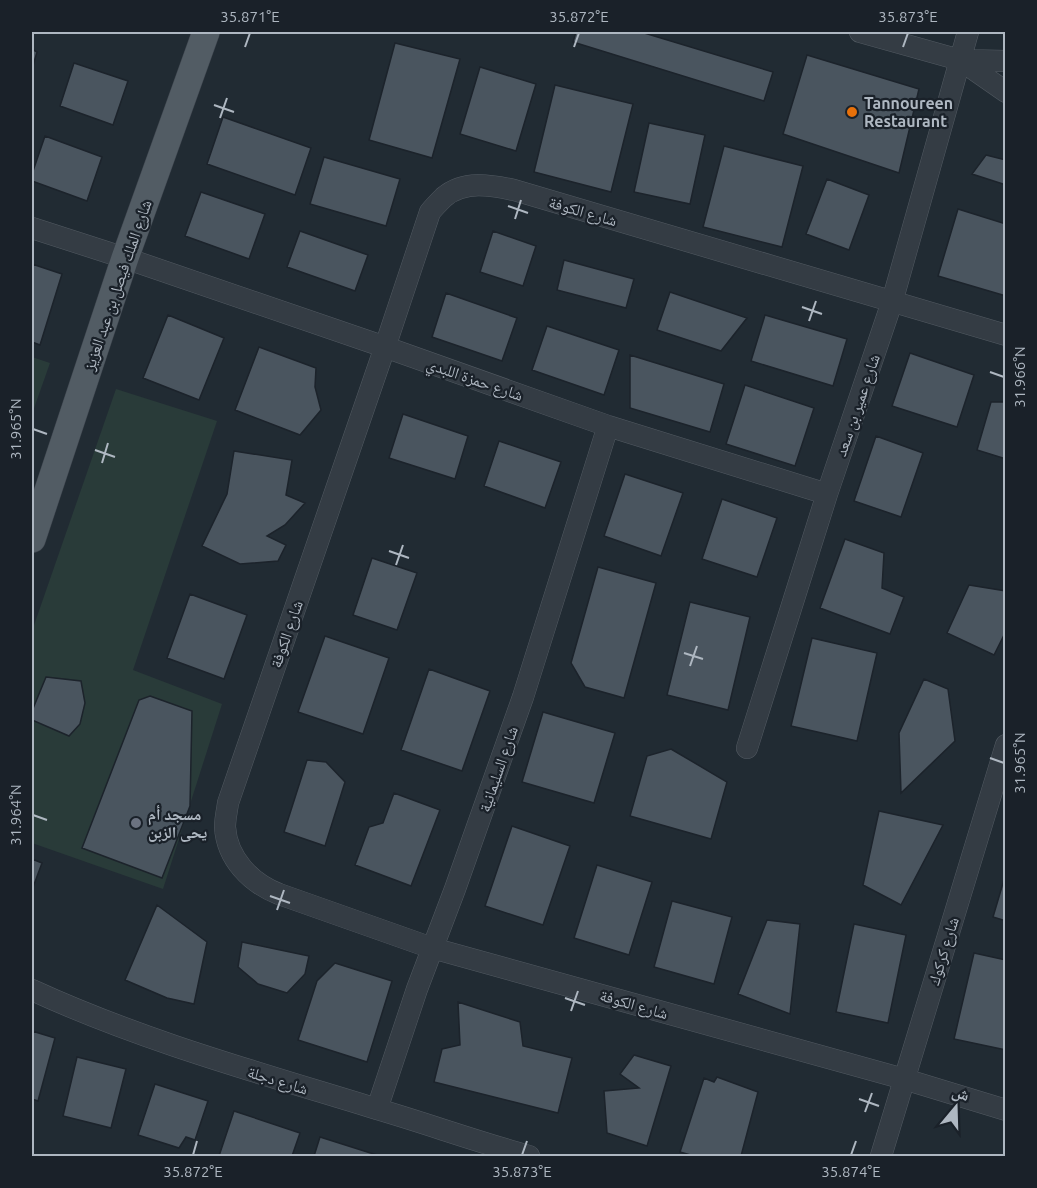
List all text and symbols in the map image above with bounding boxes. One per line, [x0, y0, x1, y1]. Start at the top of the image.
text: 35.871°E [220, 8, 280, 25]
text: 35.872°E [549, 8, 609, 25]
text: 35.873°E [878, 8, 938, 25]
place label: Tannoureen Restaurant [864, 94, 953, 130]
marker: Tannoureen Restaurant [845, 105, 859, 119]
street label: شارع الكوفة [546, 193, 619, 231]
street label: شارع الملك فيصل بن عبد العزيز [79, 197, 157, 374]
text: 31.966°N [1011, 346, 1028, 408]
street label: شارع عمير بن سعد [831, 352, 885, 459]
street label: شارع حمزة اللبدي [423, 354, 526, 408]
text: 31.965°N [7, 398, 24, 460]
street label: شارع الكوفة [266, 598, 308, 671]
street label: شارع السليمانية [475, 724, 523, 815]
text: 31.965°N [1011, 732, 1028, 794]
text: 31.964°N [7, 784, 24, 846]
place label: مسجد أم يحى الزبن [148, 805, 207, 842]
marker: مسجد أم يحى الزبن [129, 816, 143, 830]
street label: شارع كركوك [924, 915, 964, 988]
street label: شارع الكوفة [597, 986, 670, 1024]
street label: شارع دجلة [245, 1062, 310, 1100]
north arrow [926, 1077, 986, 1137]
text: ش [950, 1082, 972, 1105]
text: 35.872°E [163, 1163, 223, 1180]
text: 35.873°E [492, 1163, 552, 1180]
text: 35.874°E [821, 1163, 881, 1180]

